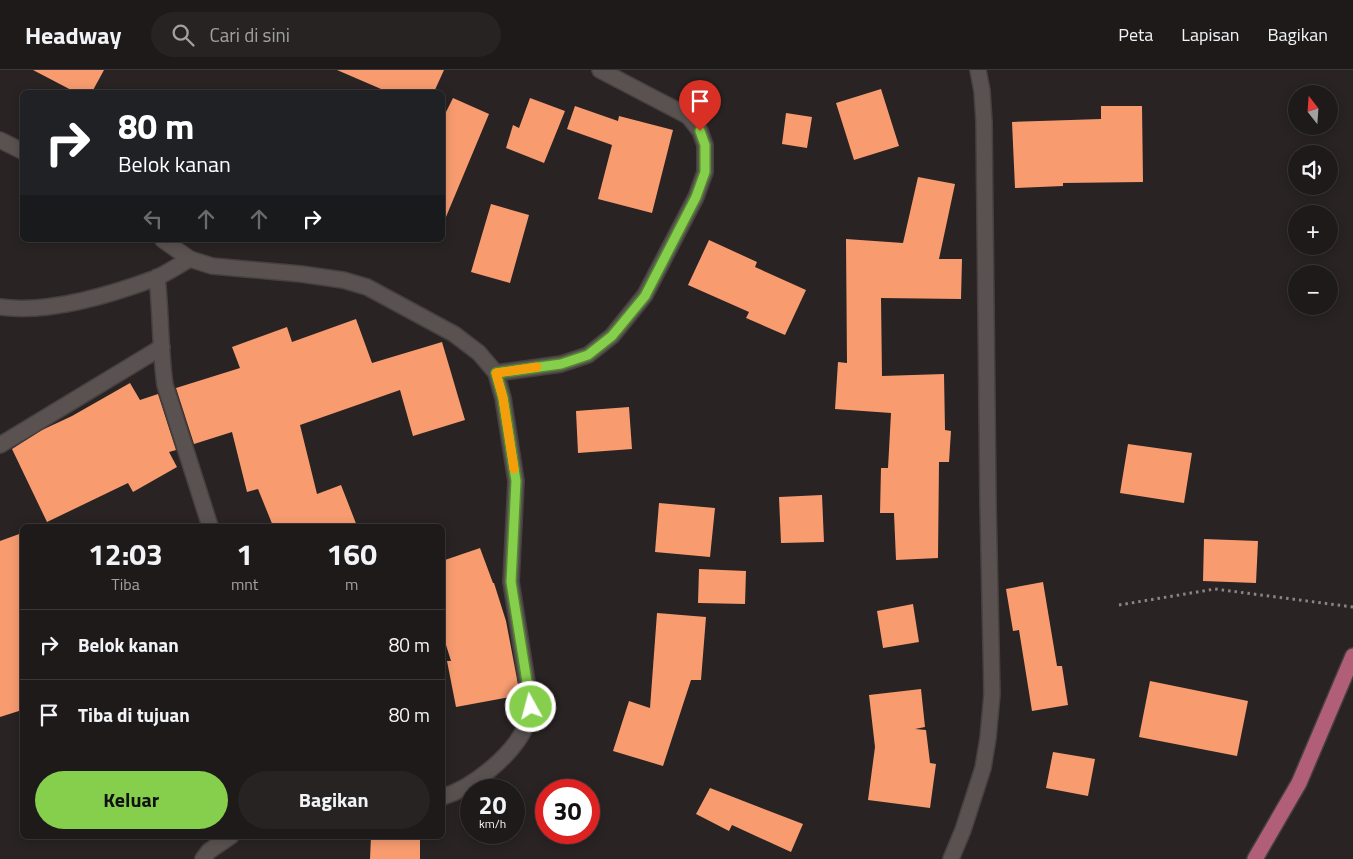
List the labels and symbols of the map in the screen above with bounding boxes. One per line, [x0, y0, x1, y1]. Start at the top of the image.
pin [679, 80, 721, 131]
north arrow [1288, 85, 1338, 135]
position arrow [504, 680, 556, 732]
speed limit sign: 30 [535, 779, 600, 844]

